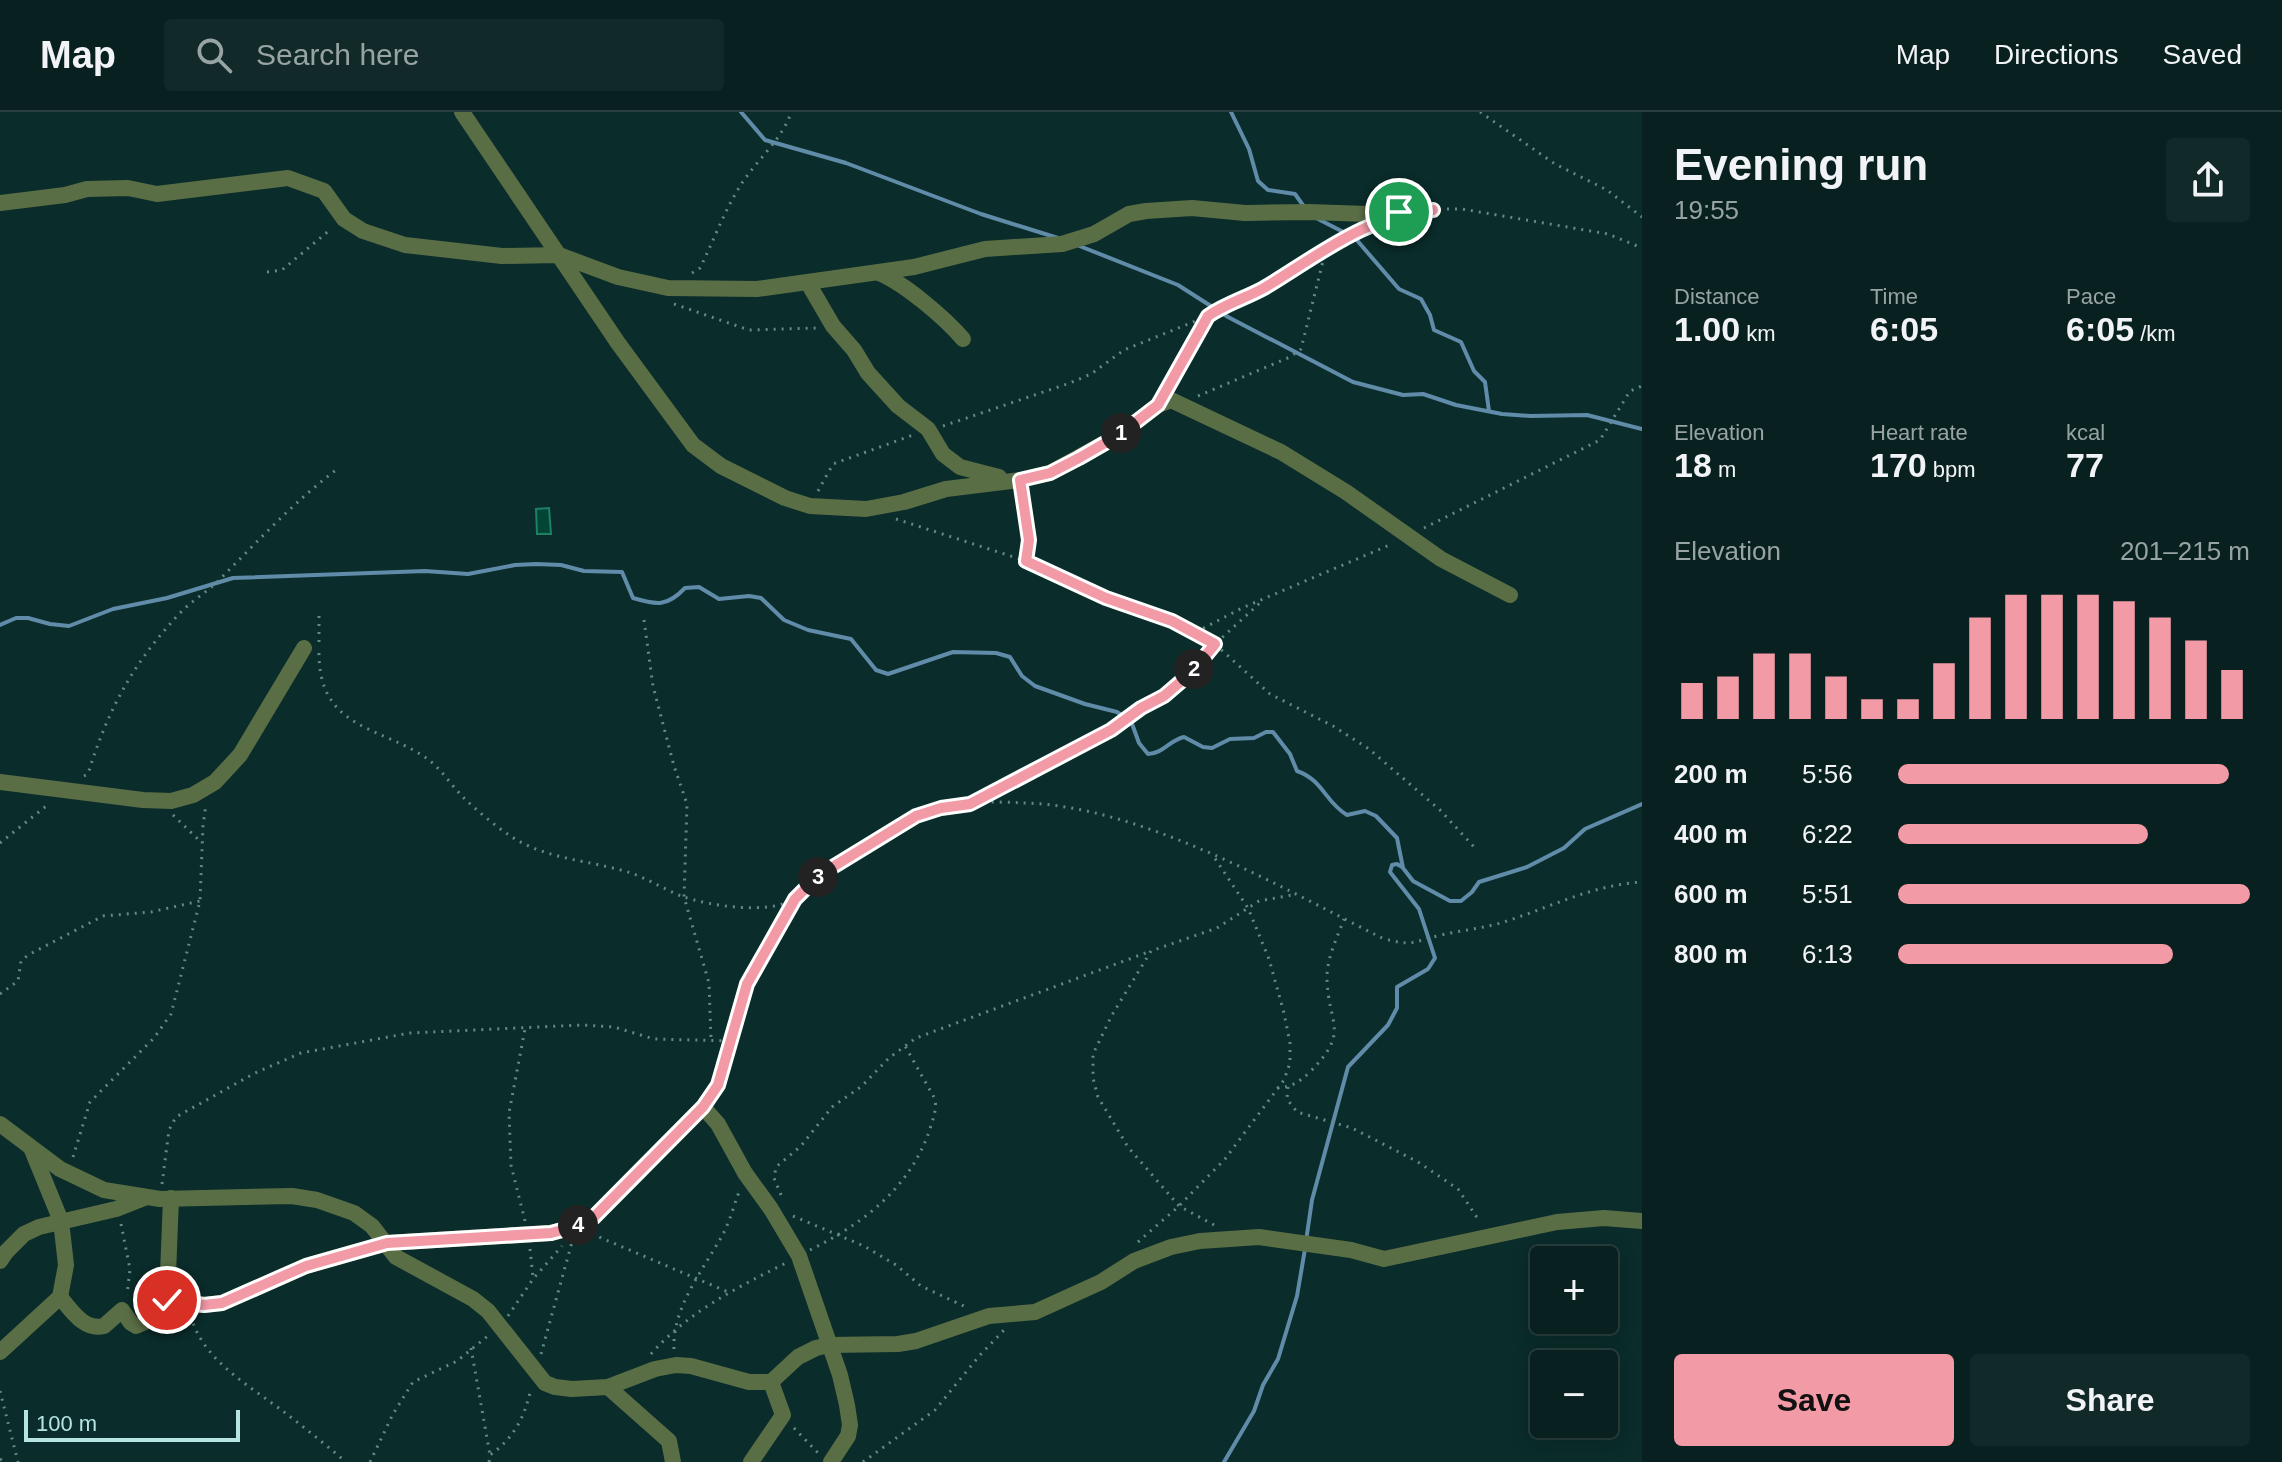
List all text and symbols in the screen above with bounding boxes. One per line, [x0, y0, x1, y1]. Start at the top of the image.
search box [164, 19, 724, 91]
icon: search [192, 33, 236, 77]
text: Map [40, 34, 116, 76]
text: Search here [256, 38, 419, 71]
text: Map [1896, 39, 1950, 70]
text: Directions [1994, 39, 2119, 70]
text: Saved [2163, 39, 2242, 70]
button: share [2166, 138, 2250, 222]
text: Evening run [1674, 140, 1928, 189]
pin [1365, 178, 1433, 246]
icon: arrive [1377, 190, 1421, 234]
text: 19:55 [1674, 195, 1739, 225]
text: Distance [1674, 284, 1760, 309]
text: Time [1870, 284, 1918, 309]
text: Pace [2066, 284, 2116, 309]
text: 1.00 [1674, 310, 1740, 348]
text: 6:05 [1870, 310, 1938, 348]
text: 6:05 [2066, 310, 2134, 348]
text: km [1740, 321, 1776, 346]
text: /km [2134, 321, 2176, 346]
pin: 1 [1101, 413, 1141, 453]
text: 1 [1115, 420, 1127, 445]
text: Elevation [1674, 420, 1765, 445]
text: Heart rate [1870, 420, 1968, 445]
text: kcal [2066, 420, 2105, 445]
text: 18 [1674, 446, 1712, 484]
text: 170 [1870, 446, 1927, 484]
text: 77 [2066, 446, 2104, 484]
text: m [1712, 457, 1736, 482]
text: bpm [1927, 457, 1976, 482]
text: Elevation [1674, 536, 1781, 566]
text: 201–215 m [2120, 536, 2250, 566]
pin: 2 [1174, 649, 1214, 689]
text: 2 [1188, 656, 1200, 681]
text: 200 m [1674, 759, 1748, 789]
text: 5:56 [1802, 759, 1853, 789]
text: 400 m [1674, 819, 1748, 849]
text: 6:22 [1802, 819, 1853, 849]
pin: 3 [798, 857, 838, 897]
text: 3 [812, 864, 824, 889]
text: 600 m [1674, 879, 1748, 909]
text: 5:51 [1802, 879, 1853, 909]
text: 800 m [1674, 939, 1748, 969]
text: 6:13 [1802, 939, 1853, 969]
pin: 4 [558, 1205, 598, 1245]
text: 4 [572, 1212, 584, 1237]
map controls [1530, 1246, 1618, 1438]
button: + [1530, 1246, 1618, 1334]
pin [133, 1266, 201, 1334]
icon: check [145, 1278, 189, 1322]
button: − [1530, 1350, 1618, 1438]
button: Save [1674, 1354, 1954, 1446]
button: Share [1970, 1354, 2250, 1446]
scale bar [24, 1406, 240, 1442]
text: 100 m [36, 1411, 97, 1436]

